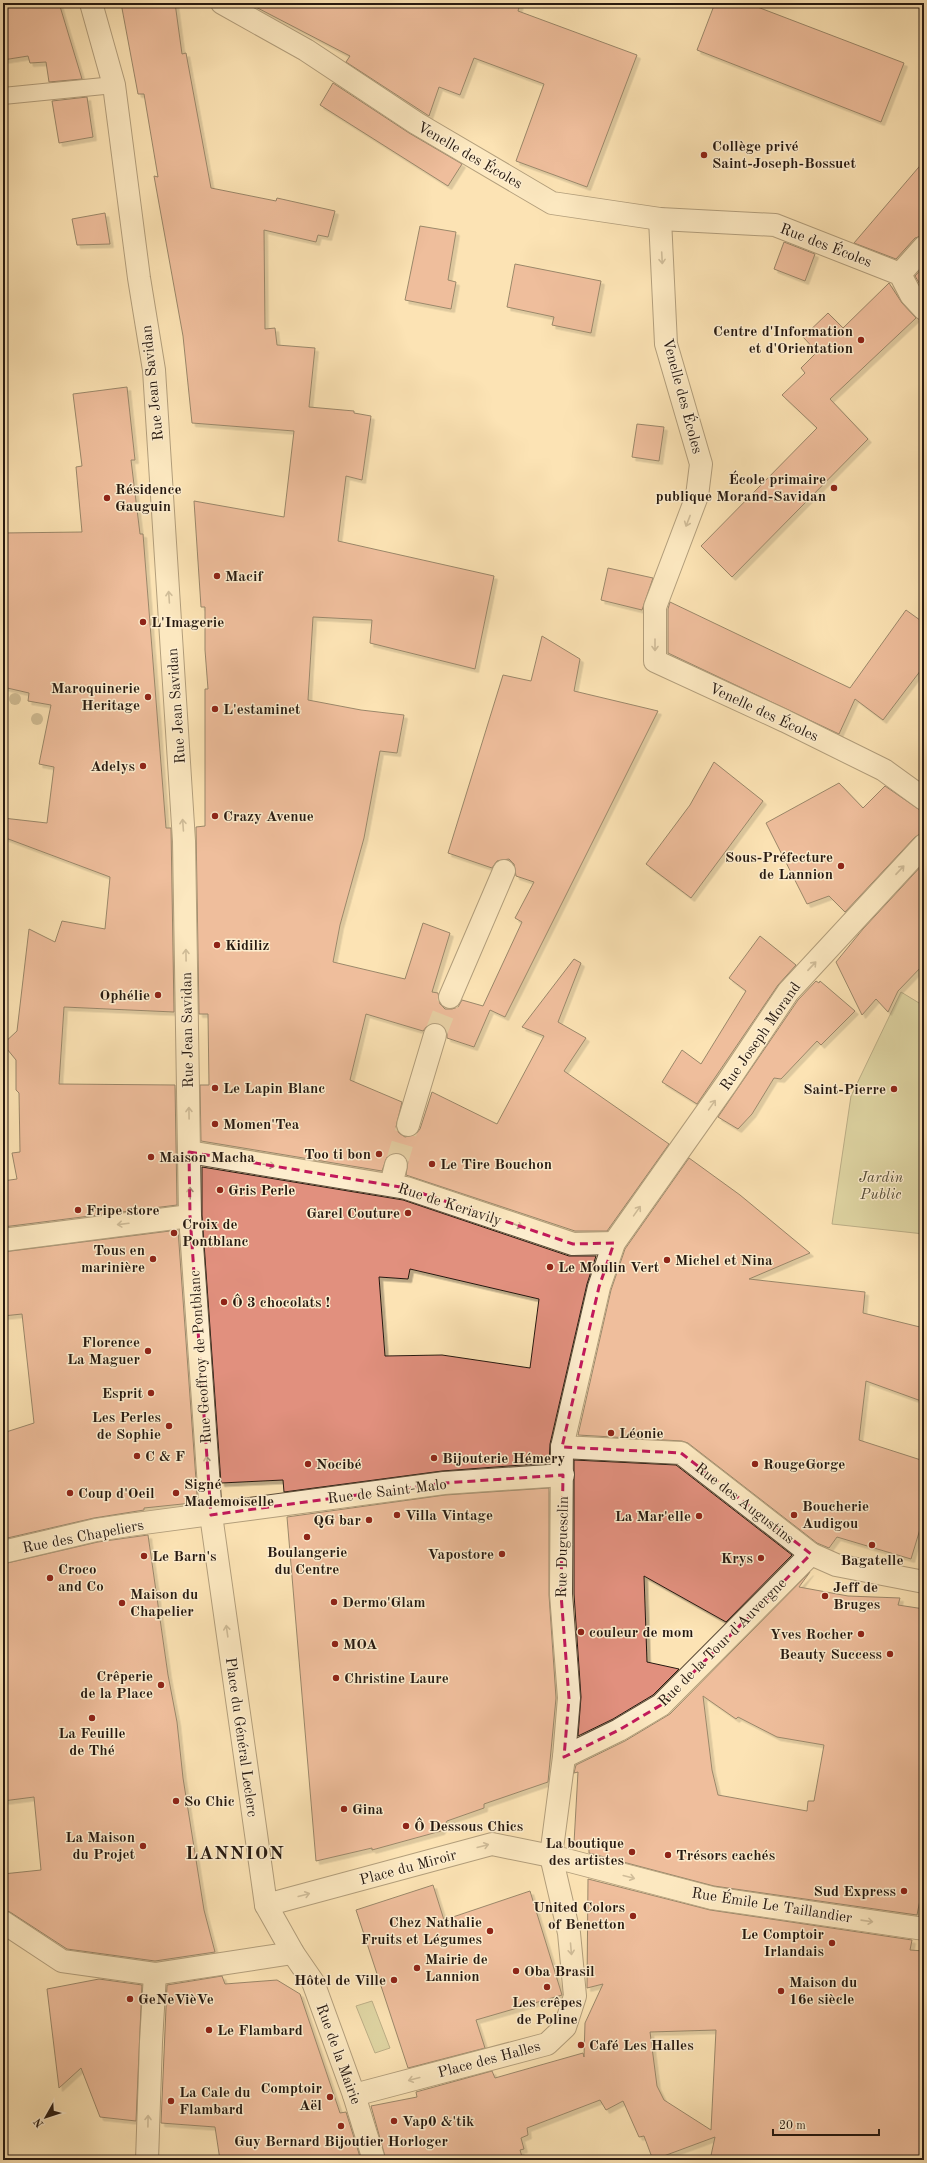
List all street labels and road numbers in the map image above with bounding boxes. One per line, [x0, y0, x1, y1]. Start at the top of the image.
street label: Venelle des Écoles [414, 118, 526, 192]
street label: Rue des Écoles [777, 219, 875, 271]
street label: Rue Jean Savidan [140, 324, 167, 441]
street label: Venelle des Écoles [659, 336, 707, 456]
street label: Rue Jean Savidan [166, 647, 189, 764]
street label: Venelle des Écoles [707, 679, 821, 745]
street label: Rue Jean Savidan [180, 972, 197, 1088]
street label: Rue Joseph Morand [718, 980, 804, 1094]
street label: Rue de Keriavily [396, 1182, 503, 1229]
street label: Rue Geoffroy de Pontblanc [188, 1269, 215, 1444]
street label: Rue des Augustins [692, 1461, 796, 1547]
street label: Rue de Saint-Malo [327, 1478, 448, 1507]
street label: Rue Duguesclin [555, 1496, 572, 1598]
street label: Rue des Chapeliers [21, 1518, 145, 1557]
street label: Rue de la Tour d'Auvergne [656, 1576, 790, 1710]
street label: Place du Général Leclerc [222, 1656, 259, 1818]
street label: Place du Miroir [358, 1848, 459, 1889]
street label: Rue Émile Le Taillandier [690, 1883, 854, 1927]
street label: Rue de la Mairie [312, 2002, 363, 2107]
street label: Place des Halles [437, 2040, 542, 2081]

